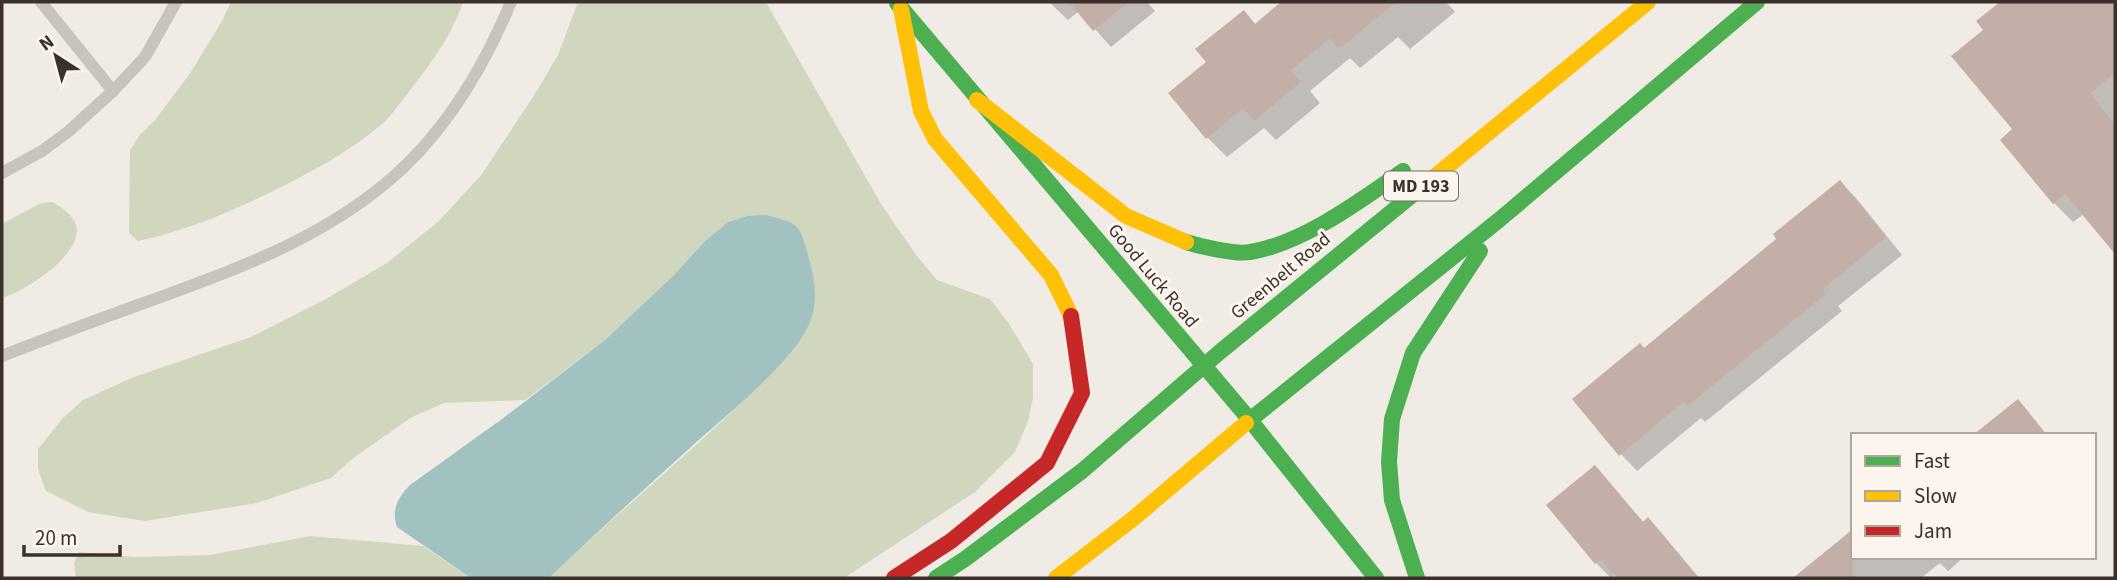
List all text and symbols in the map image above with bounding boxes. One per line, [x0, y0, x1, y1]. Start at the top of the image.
north arrow [21, 21, 91, 91]
text: N [34, 29, 60, 58]
road number: MD 193 [1384, 172, 1458, 201]
street label: Good Luck Road [1101, 218, 1205, 334]
street label: Greenbelt Road [1225, 226, 1337, 326]
legend [1851, 433, 2096, 559]
text: Fast [1914, 446, 1950, 476]
text: Slow [1914, 481, 1957, 511]
scale bar [24, 514, 121, 558]
text: Jam [1914, 516, 1952, 546]
text: 20 m [35, 523, 77, 553]

